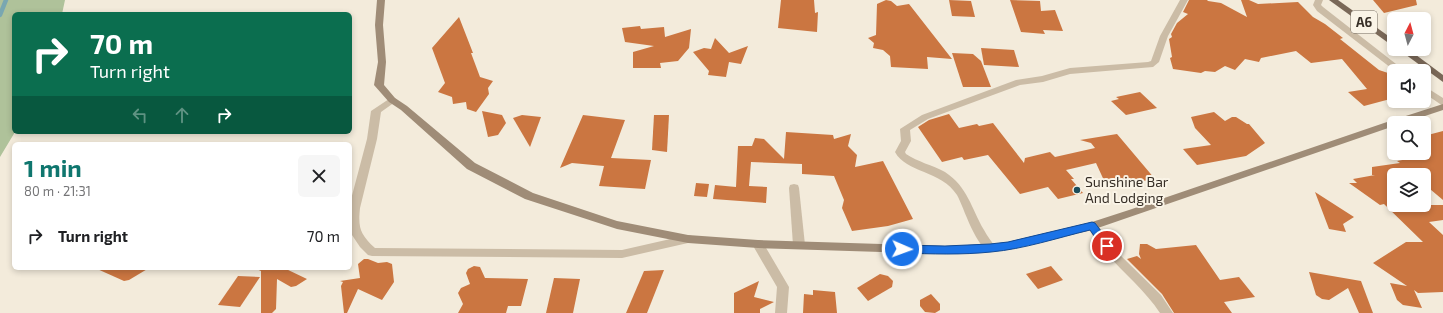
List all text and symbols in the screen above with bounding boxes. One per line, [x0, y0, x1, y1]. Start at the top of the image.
road number: A6 [1351, 11, 1377, 33]
north arrow [1387, 12, 1431, 56]
map controls [1387, 12, 1431, 212]
text: 70 m [90, 26, 153, 60]
icon: right [24, 28, 76, 80]
text: Turn right [90, 60, 170, 82]
button: sound [1387, 64, 1431, 108]
icon: left [129, 104, 151, 126]
icon: ahead [171, 104, 193, 126]
icon: right [213, 104, 235, 126]
button: search [1387, 116, 1431, 160]
text: 1 min [24, 153, 82, 182]
button: close [298, 155, 340, 197]
button: layers [1387, 168, 1431, 212]
place label: Sunshine Bar And Lodging [1085, 173, 1169, 206]
text: 80 m · 21:31 [24, 183, 91, 199]
marker: Sunshine Bar And Lodging [1072, 185, 1082, 195]
icon: right [24, 225, 46, 247]
text: Turn right [58, 227, 128, 245]
text: 70 m [307, 227, 340, 245]
position arrow [881, 228, 923, 270]
pin [1090, 229, 1124, 263]
icon: arrive [1096, 235, 1118, 257]

